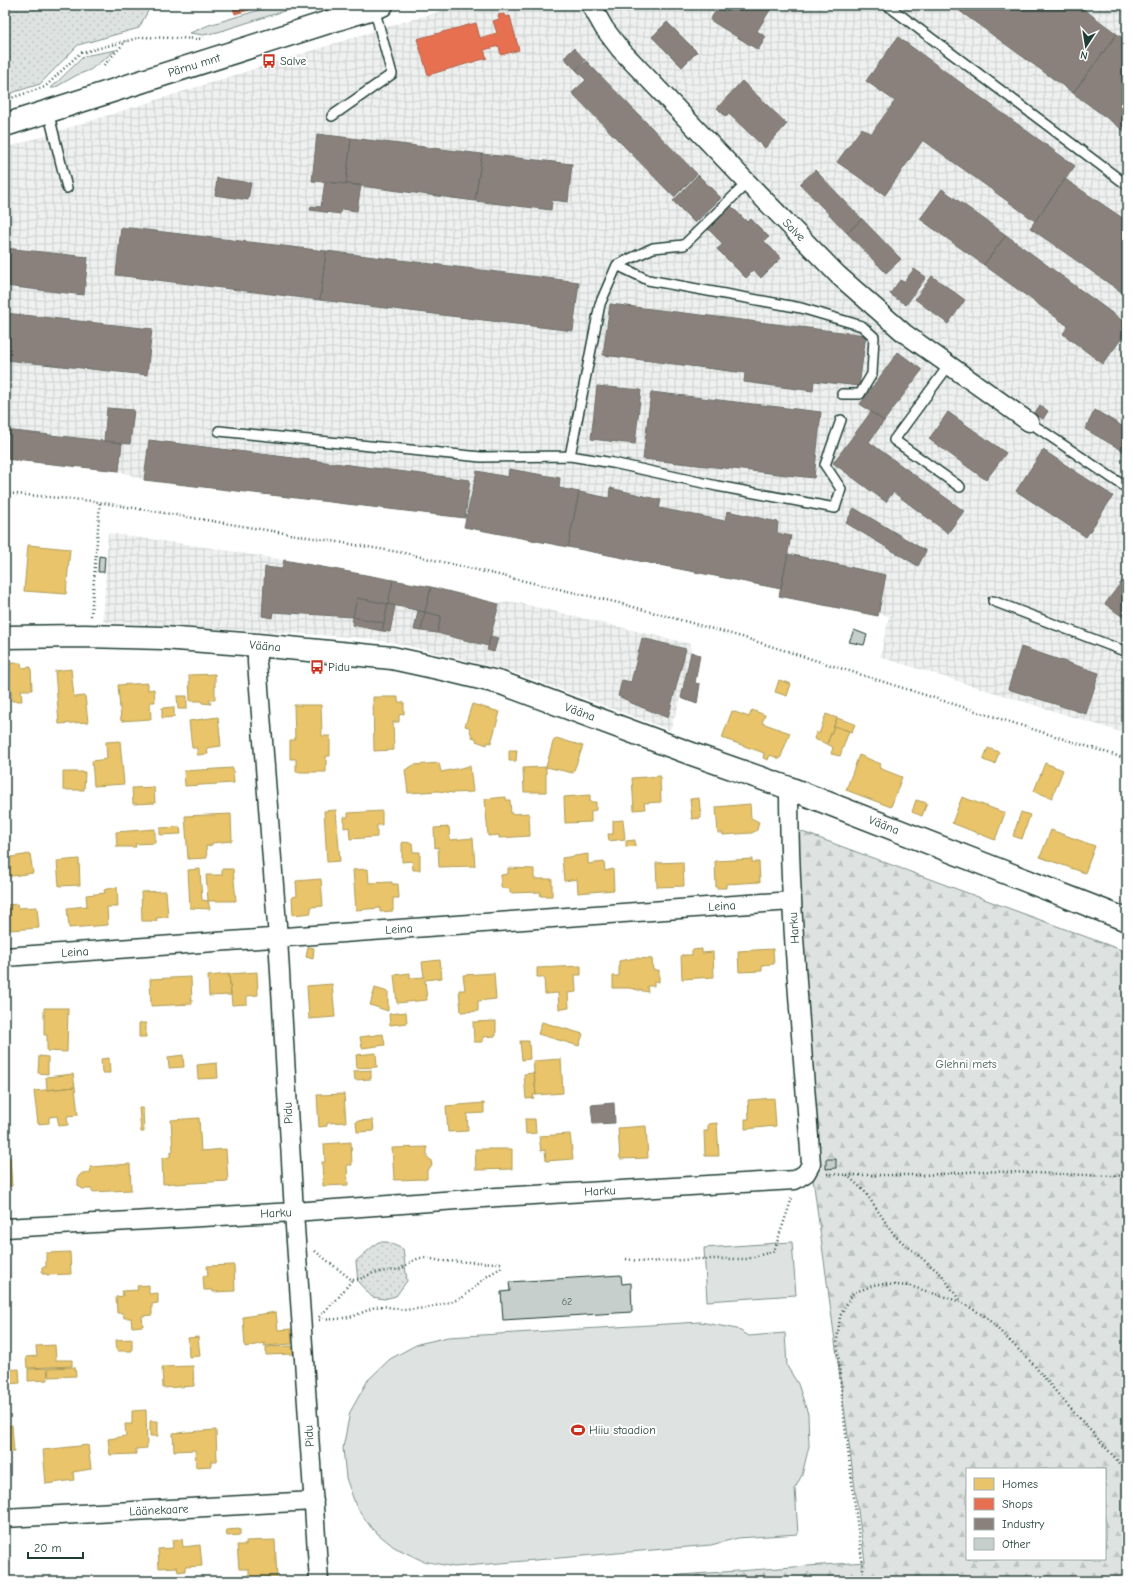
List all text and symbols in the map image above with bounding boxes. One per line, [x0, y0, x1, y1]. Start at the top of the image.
north arrow [1066, 26, 1106, 66]
text: N [1079, 48, 1089, 62]
street label: Pärnu mnt [166, 50, 222, 80]
bus stop icon: Salve [261, 53, 277, 69]
place label: Salve [280, 54, 306, 68]
street label: Salve [780, 216, 808, 244]
street label: Vääna [249, 638, 281, 654]
bus stop icon: Pidu [309, 659, 325, 675]
place label: Pidu [328, 660, 350, 674]
street label: Vääna [563, 700, 597, 724]
street label: Vääna [867, 813, 901, 837]
street label: Leina [708, 898, 736, 914]
street label: Harku [786, 912, 802, 944]
street label: Leina [385, 921, 413, 937]
street label: Leina [61, 944, 89, 960]
park label: Glehni mets [935, 1057, 997, 1071]
street label: Pidu [280, 1102, 296, 1124]
street label: Harku [584, 1183, 616, 1199]
street label: Harku [260, 1205, 292, 1221]
house number: 62 [562, 1296, 572, 1308]
sports icon: Hiiu staadion [570, 1422, 586, 1438]
place label: Hiiu staadion [589, 1423, 656, 1437]
street label: Pidu [301, 1425, 317, 1447]
legend [966, 1468, 1106, 1560]
text: Homes [1002, 1477, 1038, 1491]
text: Shops [1002, 1497, 1033, 1511]
street label: Läänekaare [129, 1501, 189, 1519]
text: Industry [1002, 1517, 1045, 1531]
scale bar [28, 1534, 83, 1560]
text: Other [1002, 1537, 1031, 1551]
text: 20 m [34, 1541, 62, 1555]

